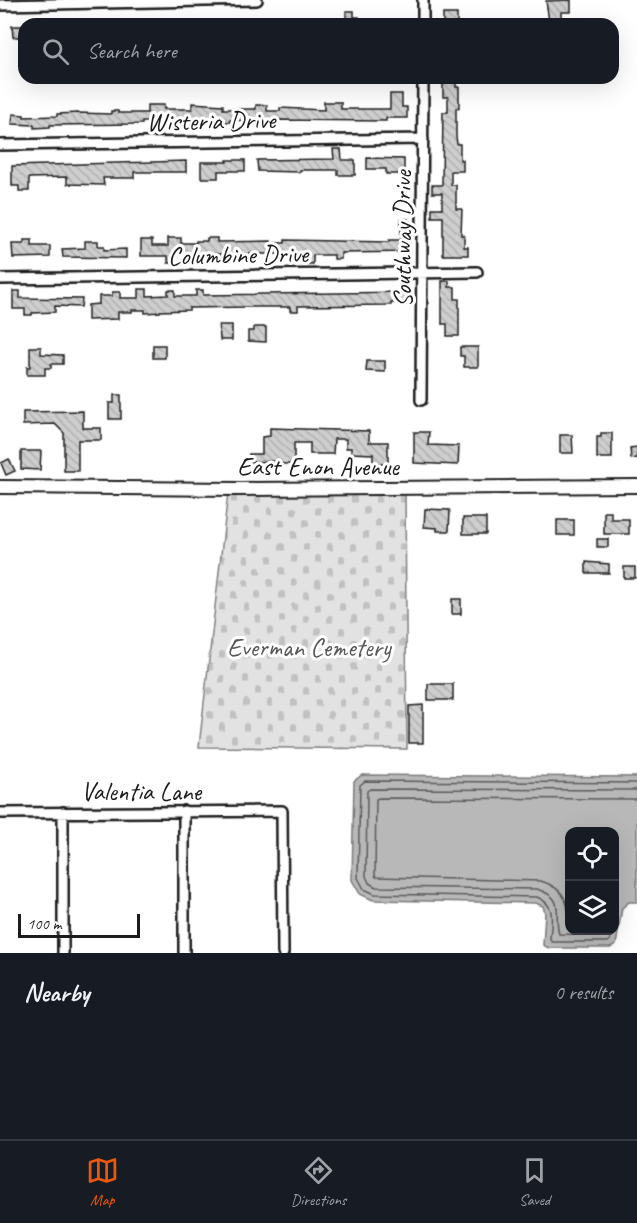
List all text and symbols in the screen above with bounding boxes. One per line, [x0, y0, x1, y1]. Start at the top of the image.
search box [18, 18, 619, 84]
icon: search [39, 35, 72, 68]
text: Search here [87, 37, 177, 65]
street label: Wisteria Drive [146, 103, 277, 139]
street label: Southway Drive [386, 169, 419, 308]
street label: Columbine Drive [168, 237, 310, 273]
street label: East Enon Avenue [237, 450, 400, 483]
park label: Everman Cemetery [227, 631, 393, 664]
street label: Valentia Lane [81, 775, 203, 808]
map controls [565, 827, 619, 935]
button: locate [565, 827, 619, 881]
button: layers [565, 881, 619, 935]
scale bar [18, 911, 140, 938]
text: 100 m [27, 914, 61, 934]
text: Nearby [24, 976, 89, 1009]
text: 0 results [554, 980, 613, 1005]
tab: Map [86, 1154, 119, 1210]
tab: Directions [291, 1154, 346, 1210]
tab: Saved [518, 1154, 551, 1210]

